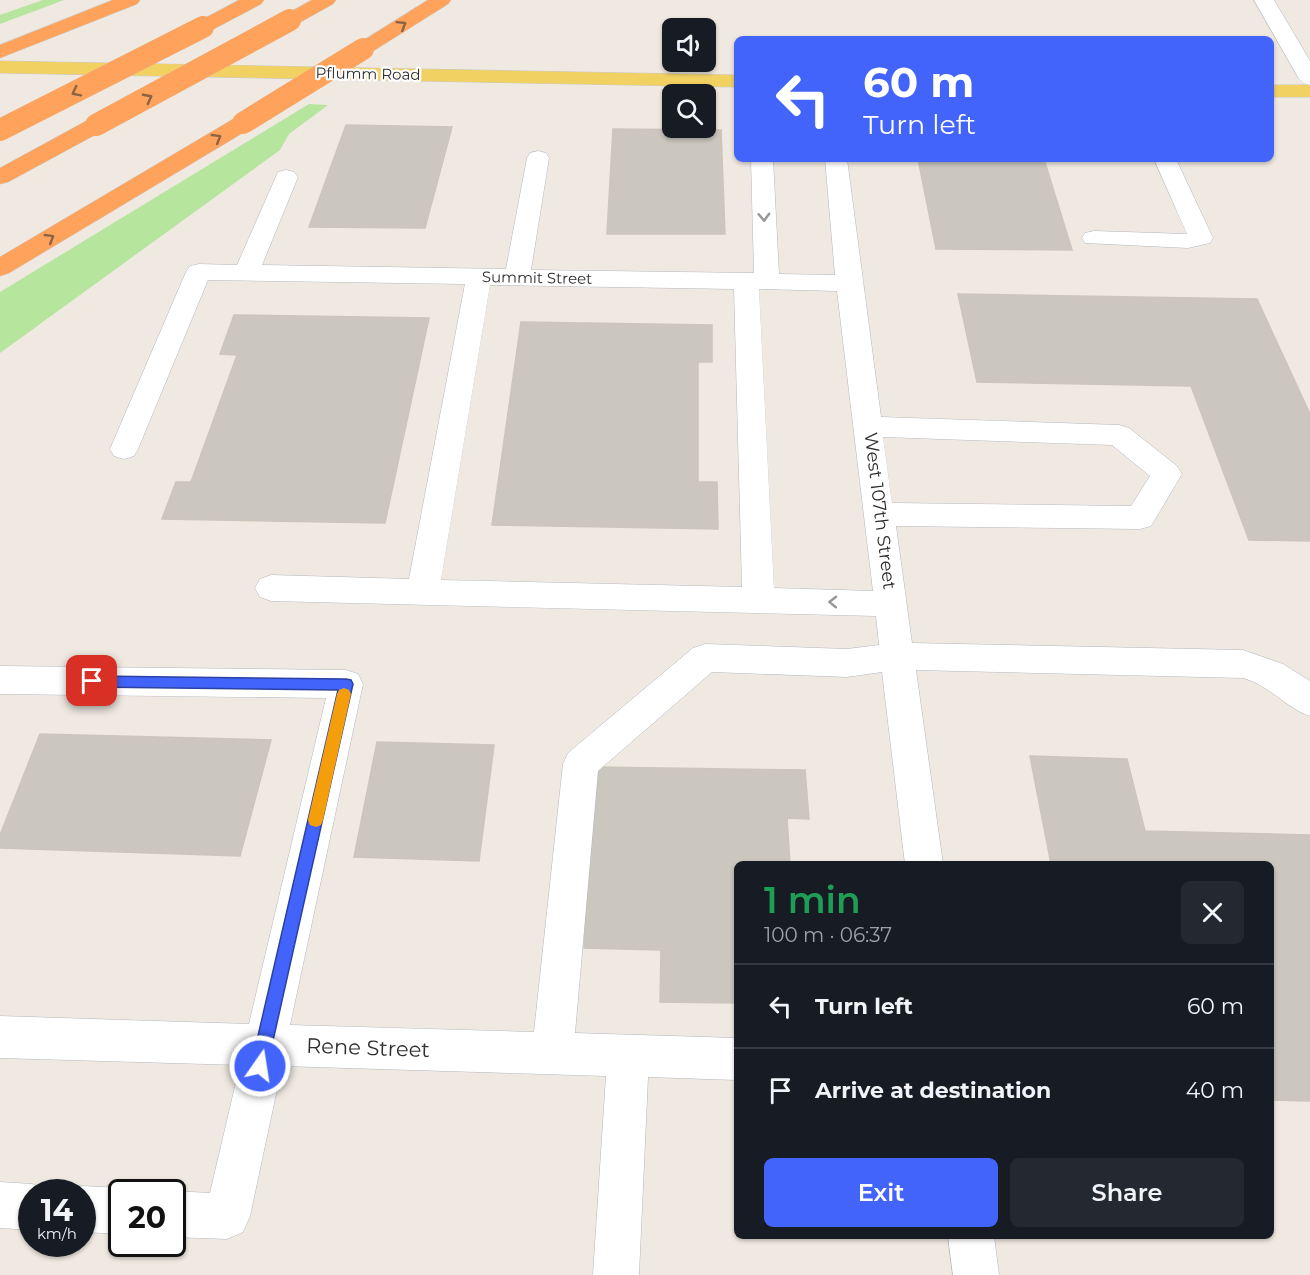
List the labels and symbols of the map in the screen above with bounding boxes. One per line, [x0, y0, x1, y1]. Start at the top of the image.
one-way arrow [396, 20, 406, 32]
street label: Pflumm Road [315, 63, 421, 84]
one-way arrow [71, 84, 82, 96]
one-way arrow [142, 94, 152, 105]
one-way arrow [211, 134, 221, 145]
one-way arrow [758, 213, 770, 222]
one-way arrow [44, 234, 54, 246]
street label: Summit Street [482, 267, 592, 288]
street label: West 107th Street [859, 431, 901, 591]
one-way arrow [829, 596, 838, 608]
pin [66, 655, 117, 706]
street label: Rene Street [306, 1033, 430, 1062]
position arrow [228, 1034, 292, 1098]
speed limit sign: 20 [108, 1179, 186, 1257]

